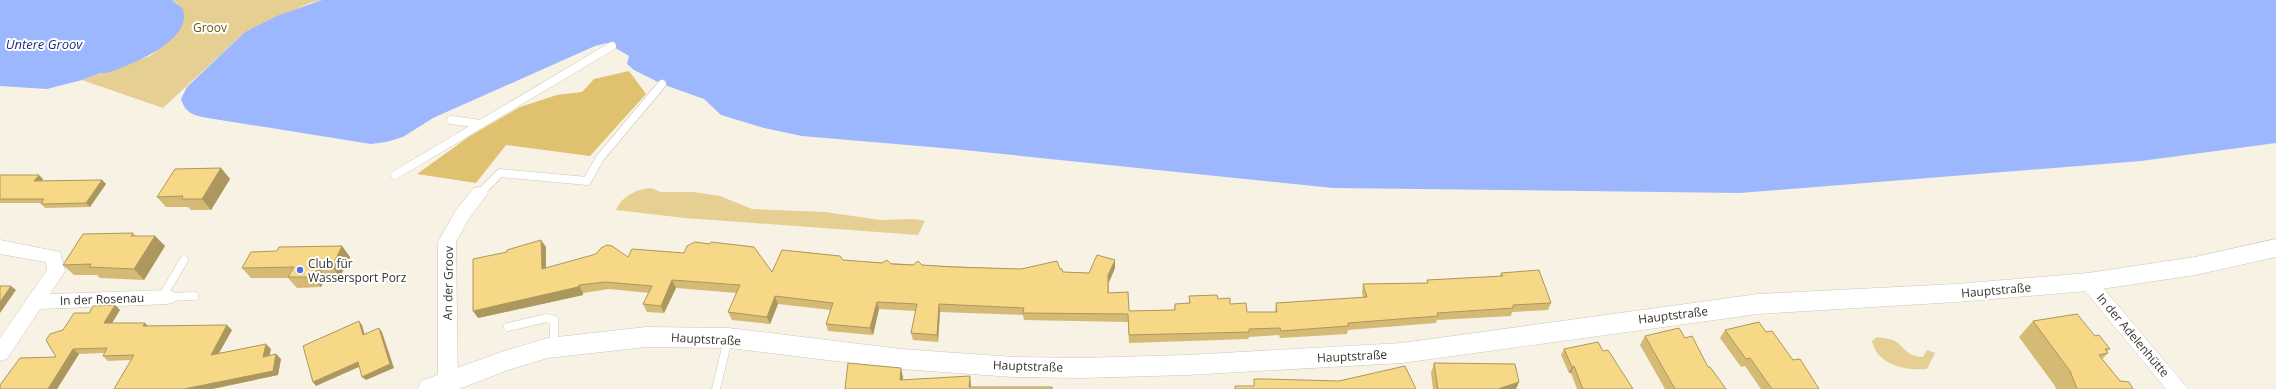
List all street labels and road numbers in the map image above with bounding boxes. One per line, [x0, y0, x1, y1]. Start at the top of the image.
street label: An der Groov [439, 246, 457, 320]
street label: Hauptstraße [1960, 278, 2032, 302]
street label: In der Rosenau [60, 289, 144, 309]
street label: In der Adelenhütte [2093, 289, 2173, 381]
street label: Hauptstraße [1637, 302, 1709, 328]
street label: Hauptstraße [670, 329, 742, 349]
street label: Hauptstraße [1316, 346, 1388, 366]
street label: Hauptstraße [993, 356, 1064, 376]

